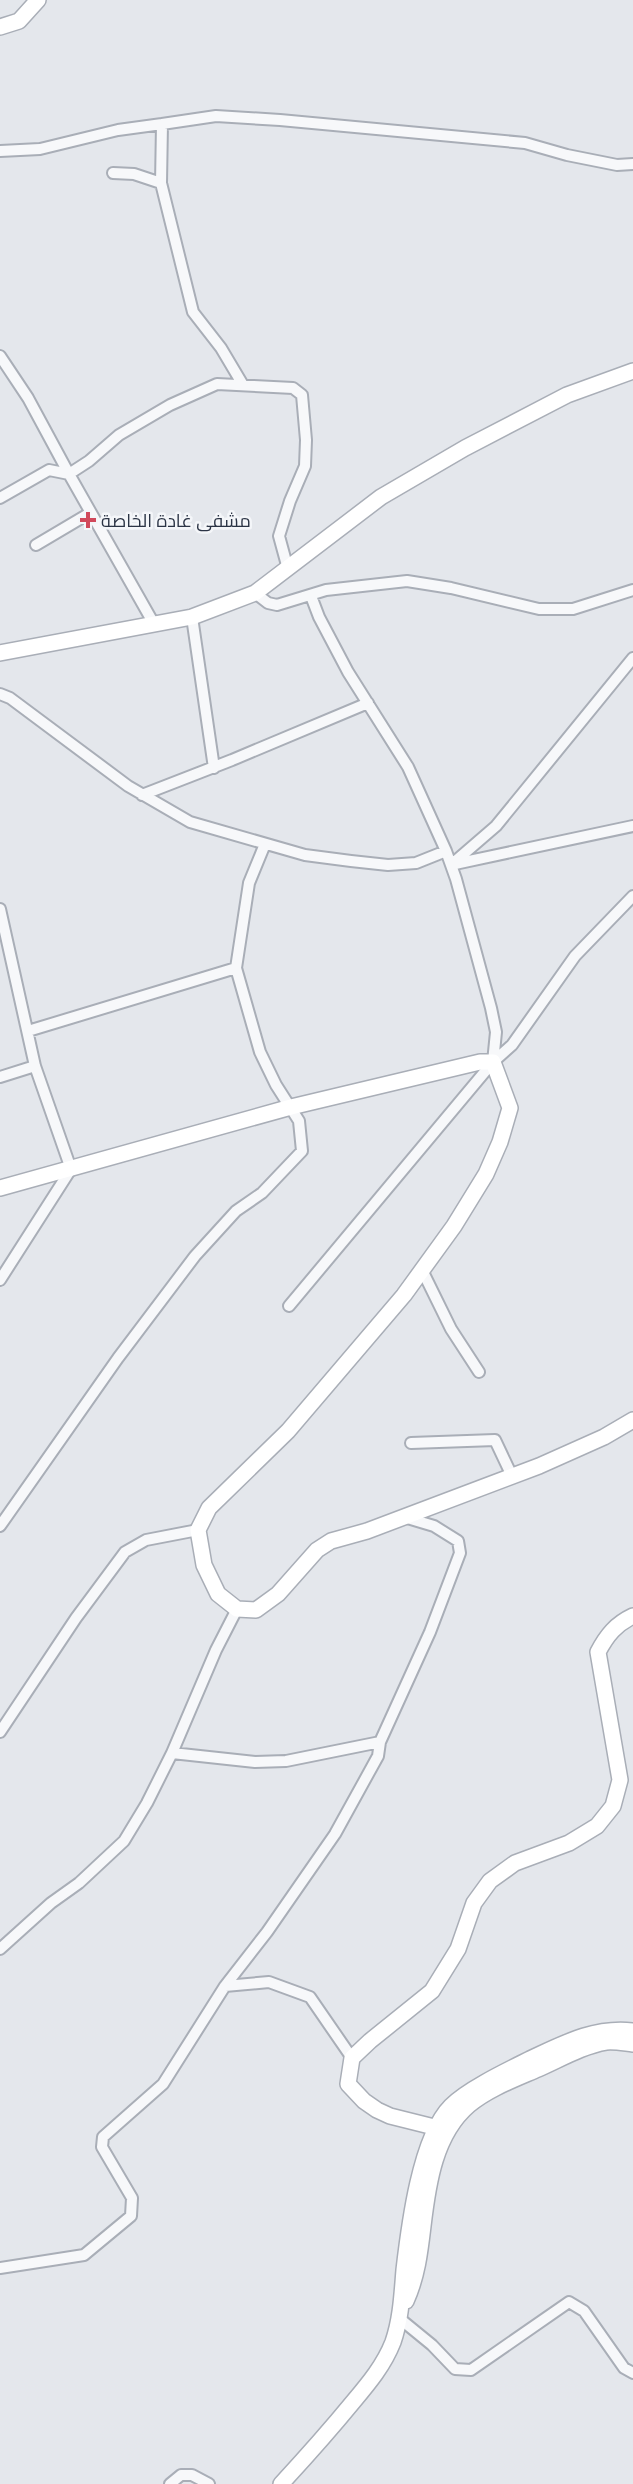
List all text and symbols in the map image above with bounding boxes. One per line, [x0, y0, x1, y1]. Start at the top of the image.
place label: مشفى غادة الخاصة [101, 509, 251, 532]
marker: مشفى غادة الخاصة [79, 511, 97, 529]

